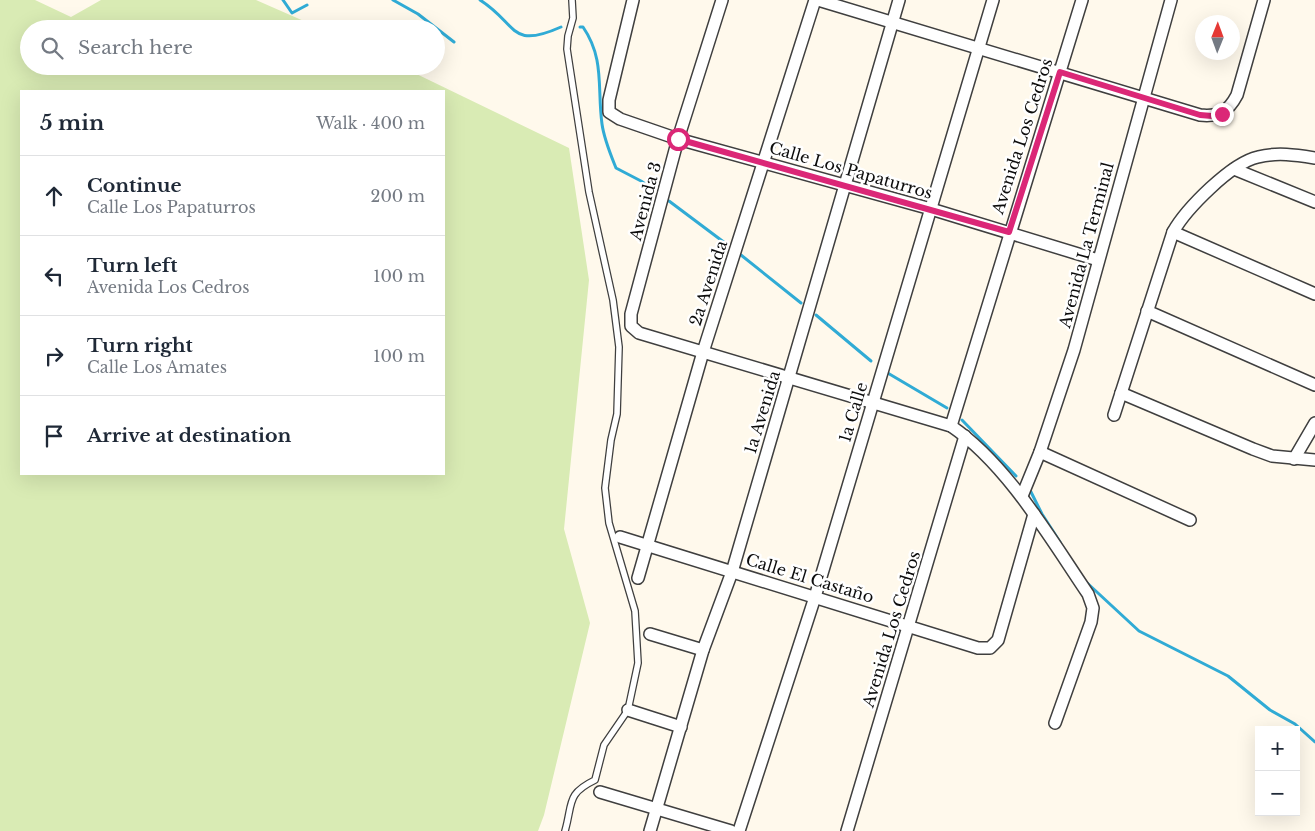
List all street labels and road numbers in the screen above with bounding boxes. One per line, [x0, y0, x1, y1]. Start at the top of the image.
street label: Avenida Los Cedros [987, 56, 1057, 217]
street label: Calle Los Papaturros [767, 137, 935, 203]
street label: Avenida 3 [625, 160, 665, 243]
street label: Avenida La Terminal [1054, 160, 1118, 331]
street label: 2a Avenida [685, 238, 731, 328]
street label: 1a Avenida [740, 368, 784, 456]
street label: 1a Calle [834, 380, 872, 444]
street label: Avenida Los Cedros [857, 548, 924, 711]
street label: Calle El Castaño [744, 549, 876, 607]

